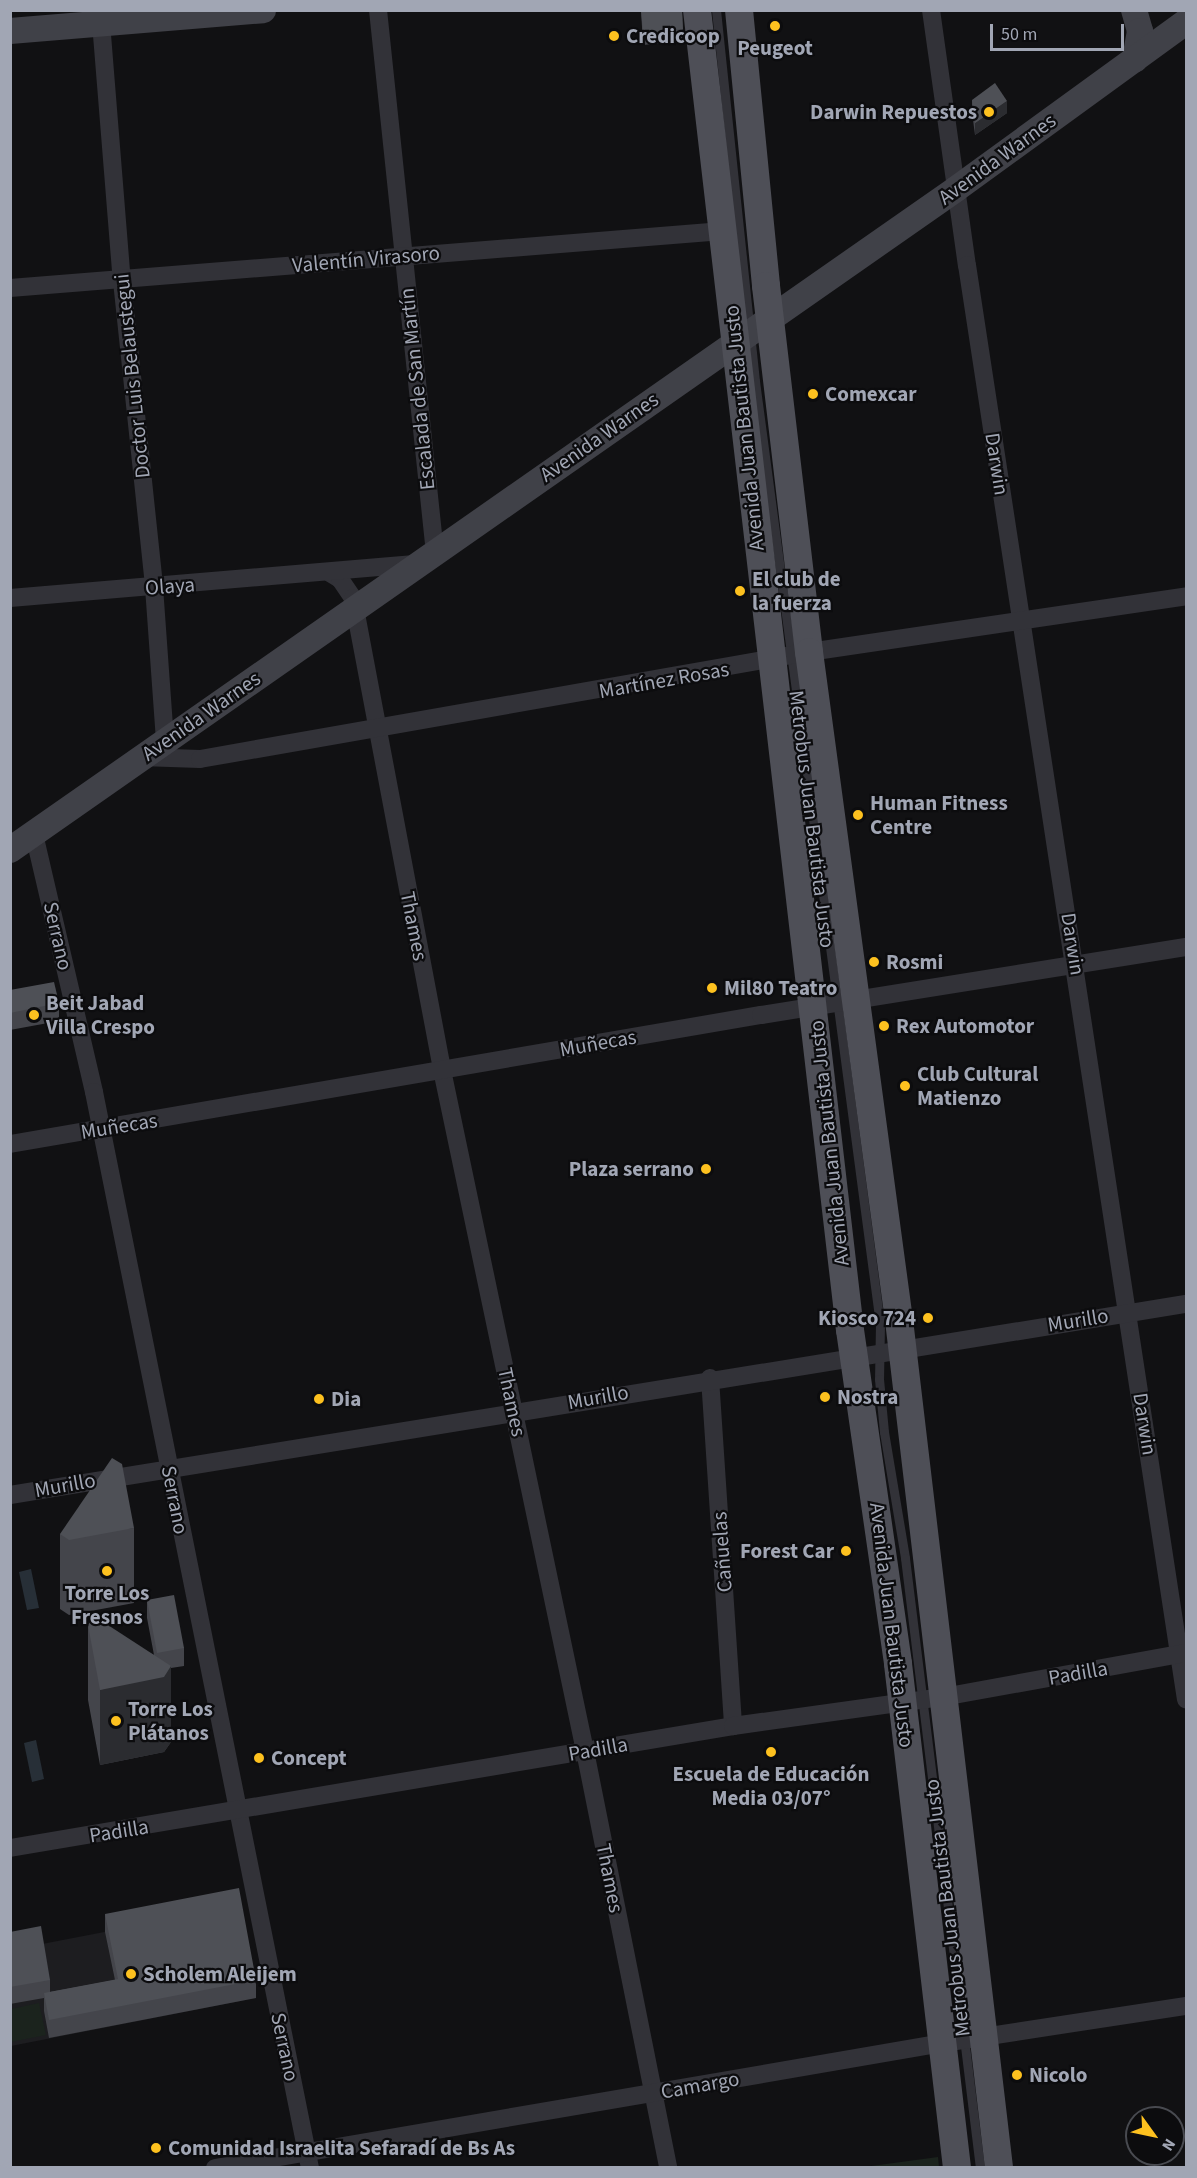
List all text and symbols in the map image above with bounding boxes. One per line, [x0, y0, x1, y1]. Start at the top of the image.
scale bar [993, 12, 1126, 50]
marker: Peugeot [768, 19, 782, 33]
text: 50 m [1001, 22, 1037, 47]
place label: Credicoop [626, 23, 720, 49]
marker: Credicoop [607, 29, 621, 43]
place label: Peugeot [737, 35, 813, 61]
place label: Darwin Repuestos [810, 99, 977, 125]
marker: Darwin Repuestos [982, 105, 996, 119]
street label: Avenida Warnes [933, 108, 1061, 210]
street label: Valentín Virasoro [291, 240, 441, 278]
street label: Doctor Luis Belaustegui [109, 272, 155, 480]
street label: Escalada de San Martín [394, 287, 440, 491]
street label: Avenida Juan Bautista Justo [719, 304, 769, 552]
place label: Comexcar [825, 381, 917, 407]
street label: Avenida Warnes [535, 387, 663, 487]
marker: Comexcar [806, 387, 820, 401]
street label: Darwin [980, 431, 1014, 497]
place label: El club de la fuerza [752, 566, 841, 616]
street label: Olaya [144, 572, 196, 600]
marker: El club de la fuerza [733, 584, 747, 598]
street label: Martínez Rosas [597, 656, 731, 704]
street label: Avenida Warnes [137, 666, 265, 766]
street label: Metrobus Juan Bautista Justo [784, 689, 840, 949]
place label: Human Fitness Centre [870, 790, 1008, 840]
marker: Human Fitness Centre [851, 808, 865, 822]
street label: Thames [395, 889, 433, 963]
street label: Serrano [38, 899, 78, 973]
street label: Darwin [1056, 911, 1090, 977]
place label: Rosmi [886, 949, 943, 975]
marker: Rosmi [867, 955, 881, 969]
place label: Mil80 Teatro [724, 975, 837, 1001]
marker: Mil80 Teatro [705, 981, 719, 995]
place label: Beit Jabad Villa Crespo [46, 990, 155, 1040]
marker: Beit Jabad Villa Crespo [27, 1008, 41, 1022]
place label: Rex Automotor [896, 1013, 1034, 1039]
street label: Avenida Juan Bautista Justo [804, 1019, 854, 1267]
marker: Rex Automotor [877, 1019, 891, 1033]
street label: Muñecas [558, 1024, 638, 1062]
place label: Club Cultural Matienzo [917, 1061, 1038, 1111]
marker: Club Cultural Matienzo [898, 1079, 912, 1093]
street label: Muñecas [79, 1108, 159, 1144]
place label: Plaza serrano [569, 1156, 694, 1182]
marker: Plaza serrano [699, 1162, 713, 1176]
street label: Murillo [1046, 1303, 1110, 1337]
place label: Kiosco 724 [818, 1305, 916, 1331]
marker: Kiosco 724 [921, 1311, 935, 1325]
street label: Thames [492, 1365, 532, 1439]
street label: Murillo [566, 1379, 630, 1415]
place label: Nostra [837, 1384, 898, 1410]
place label: Dia [331, 1386, 361, 1412]
marker: Nostra [818, 1390, 832, 1404]
street label: Darwin [1128, 1391, 1162, 1457]
marker: Dia [312, 1392, 326, 1406]
street label: Serrano [156, 1464, 194, 1536]
street label: Murillo [33, 1467, 97, 1503]
street label: Avenida Juan Bautista Justo [864, 1501, 920, 1749]
street label: Cañuelas [707, 1511, 737, 1593]
place label: Forest Car [740, 1538, 834, 1564]
marker: Forest Car [839, 1544, 853, 1558]
marker: Torre Los Fresnos [100, 1564, 114, 1578]
place label: Torre Los Fresnos [65, 1580, 149, 1630]
street label: Padilla [1046, 1655, 1110, 1691]
place label: Torre Los Plátanos [128, 1696, 213, 1746]
marker: Torre Los Plátanos [109, 1714, 123, 1728]
street label: Padilla [566, 1731, 630, 1767]
place label: Concept [271, 1745, 347, 1771]
marker: Escuela de Educación Media 03/07° [764, 1745, 778, 1759]
marker: Concept [252, 1751, 266, 1765]
place label: Escuela de Educación Media 03/07° [672, 1761, 870, 1811]
street label: Metrobus Juan Bautista Justo [919, 1778, 975, 2038]
street label: Padilla [88, 1814, 150, 1848]
street label: Thames [591, 1841, 629, 1915]
place label: Scholem Aleijem [143, 1961, 297, 1987]
marker: Scholem Aleijem [124, 1967, 138, 1981]
street label: Serrano [265, 2011, 305, 2083]
place label: Nicolo [1029, 2062, 1087, 2088]
street label: Camargo [659, 2066, 741, 2104]
marker: Nicolo [1010, 2068, 1024, 2082]
north arrow [1125, 2106, 1185, 2166]
text: N [1156, 2134, 1181, 2155]
place label: Comunidad Israelita Sefaradí de Bs As [168, 2135, 515, 2161]
marker: Comunidad Israelita Sefaradí de Bs As [149, 2141, 163, 2155]

